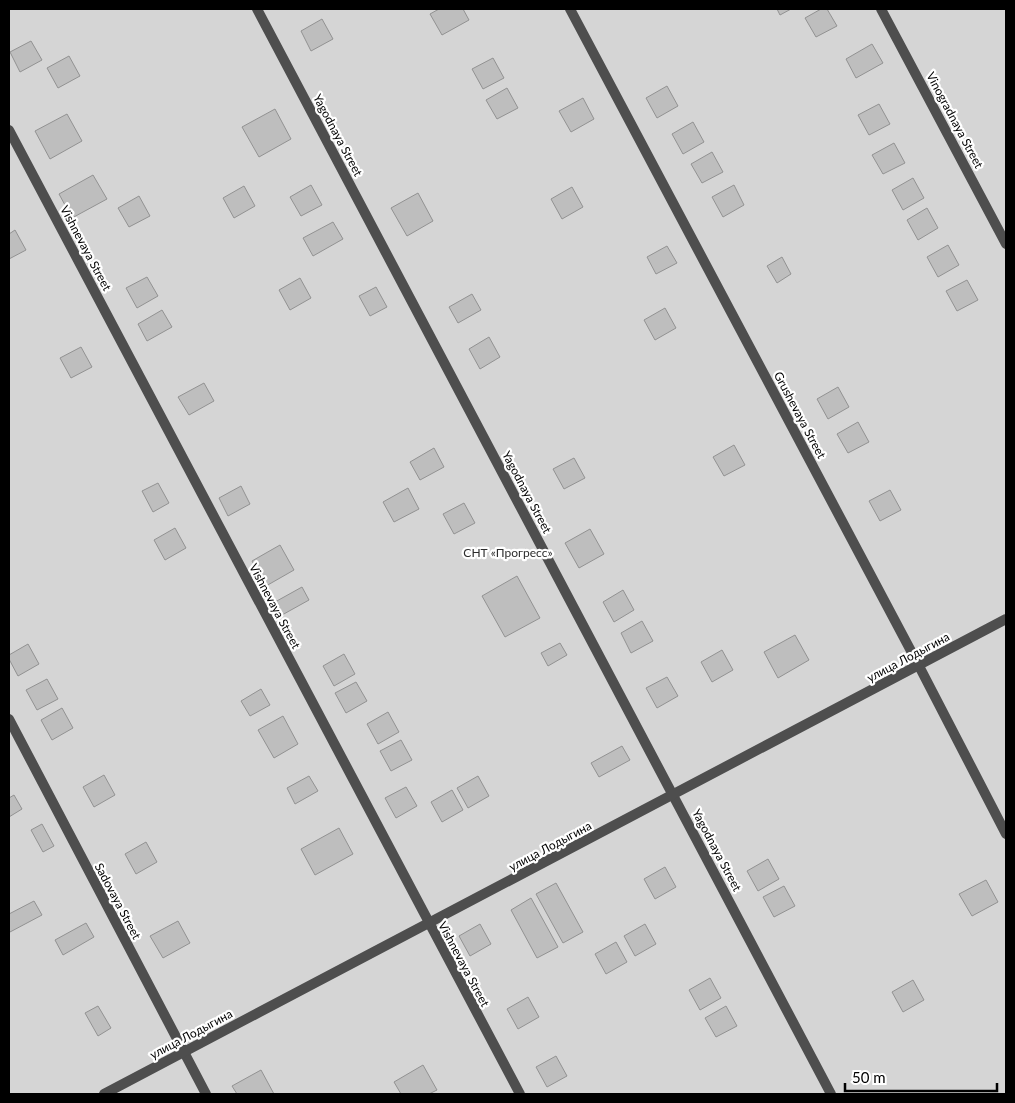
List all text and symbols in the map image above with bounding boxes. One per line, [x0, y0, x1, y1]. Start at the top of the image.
street label: Vinogradnaya Street [923, 69, 987, 171]
street label: Yagodnaya Street [310, 91, 366, 179]
street label: Vishnevaya Street [57, 203, 115, 294]
street label: Grushevaya Street [771, 369, 830, 462]
street label: Yagodnaya Street [499, 448, 555, 536]
park label: СНТ «Прогресс» [463, 545, 553, 560]
street label: Vishnevaya Street [246, 561, 304, 652]
street label: улица Лодыгина [864, 629, 952, 685]
street label: Yagodnaya Street [689, 806, 745, 894]
street label: улица Лодыгина [506, 818, 594, 874]
street label: Sadovaya Street [92, 860, 145, 942]
street label: Vishnevaya Street [435, 919, 493, 1010]
street label: улица Лодыгина [147, 1006, 235, 1062]
scale bar [845, 1060, 998, 1092]
text: 50 m [852, 1068, 886, 1086]

